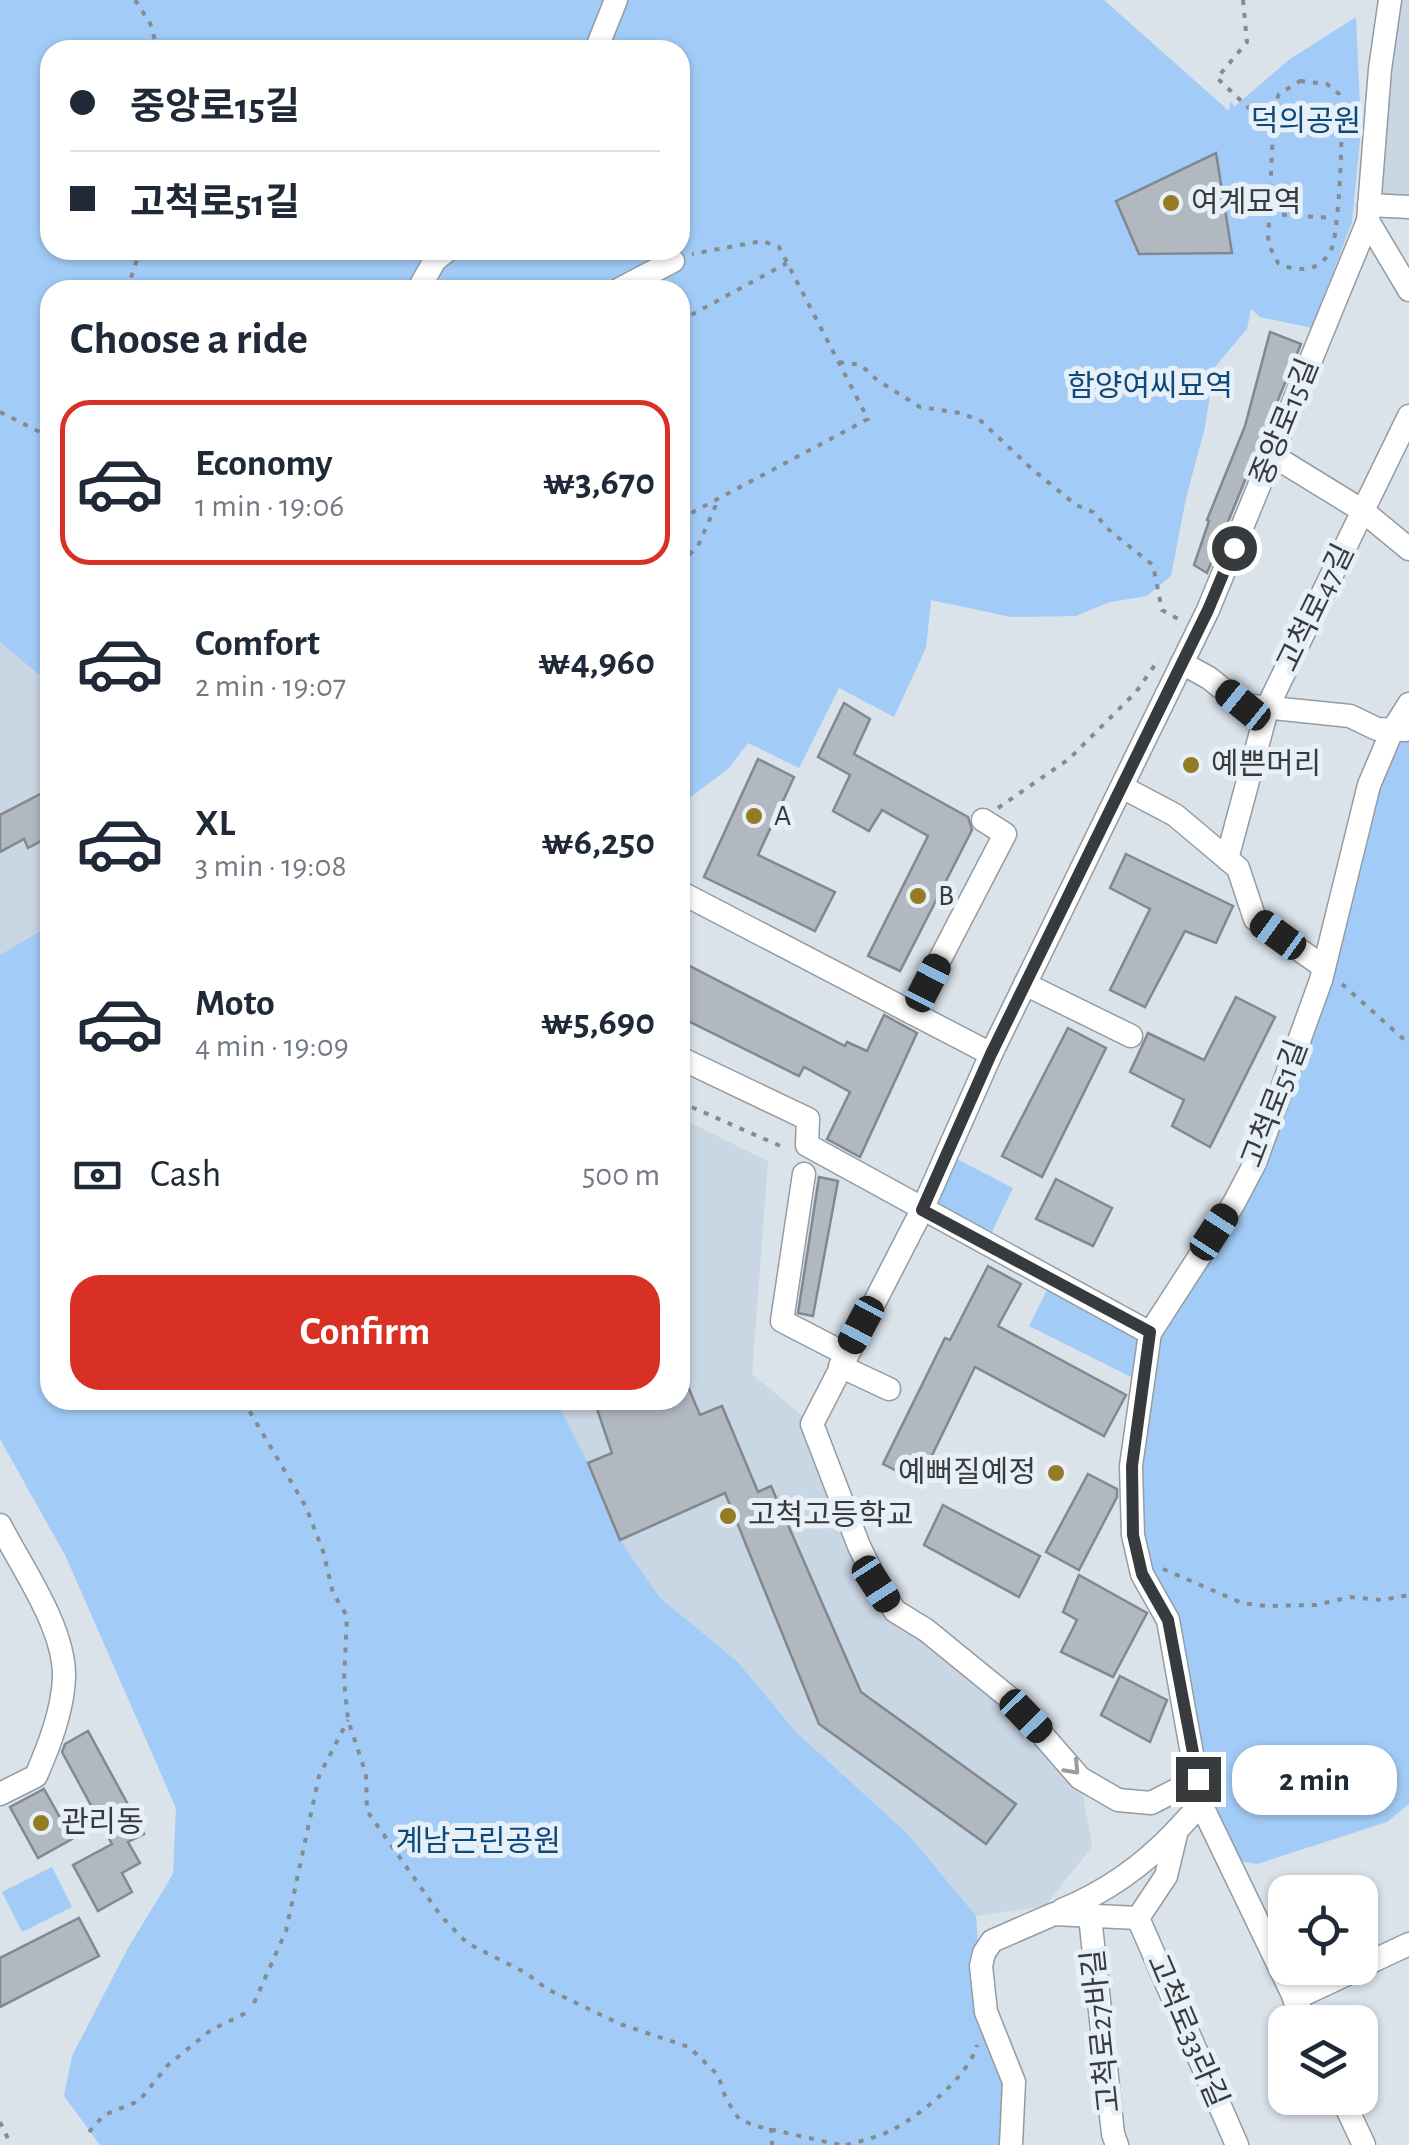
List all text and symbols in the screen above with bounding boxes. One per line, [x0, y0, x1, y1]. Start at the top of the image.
text: 중앙로15길 [130, 89, 300, 127]
park label: 덕의공원 [1251, 105, 1361, 137]
text: 고척로51길 [130, 185, 300, 223]
place label: 여계묘역 [1191, 186, 1301, 218]
marker: 여계묘역 [1160, 192, 1182, 214]
text: Choose a ride [70, 317, 308, 362]
street label: 중앙로15길 [1245, 354, 1324, 489]
park label: 함양여씨묘역 [1067, 370, 1233, 402]
icon: car [75, 438, 165, 528]
text: Economy [195, 445, 333, 483]
text: ₩3,670 [543, 464, 655, 502]
text: 1 min · 19:06 [195, 490, 344, 522]
route start [1212, 526, 1257, 571]
street label: 고척로47길 [1272, 539, 1360, 676]
icon: car [75, 618, 165, 708]
text: Comfort [195, 625, 320, 663]
text: ₩4,960 [538, 644, 655, 682]
text: 2 min · 19:07 [195, 670, 346, 702]
car [1210, 674, 1276, 736]
place label: 예쁜머리 [1211, 748, 1321, 780]
marker: 예쁜머리 [1180, 754, 1202, 776]
icon: car [75, 798, 165, 888]
place label: A [774, 801, 791, 831]
text: XL [195, 805, 235, 843]
marker: A [743, 805, 765, 827]
text: ₩6,250 [541, 824, 655, 862]
text: 3 min · 19:08 [195, 850, 347, 882]
place label: B [938, 881, 954, 911]
marker: B [907, 885, 929, 907]
car [1245, 905, 1311, 965]
car [901, 949, 955, 1017]
icon: car [75, 978, 165, 1068]
text: Moto [195, 985, 275, 1023]
text: ₩5,690 [541, 1004, 655, 1042]
text: 4 min · 19:09 [195, 1030, 349, 1062]
street label: 고척로51길 [1236, 1036, 1313, 1172]
icon: cash [70, 1148, 125, 1203]
text: Cash [150, 1156, 221, 1194]
text: 500 m [582, 1159, 660, 1191]
car [1185, 1199, 1243, 1265]
button: Confirm [70, 1275, 660, 1390]
car [834, 1291, 888, 1359]
place label: 예뻐질예정 [898, 1456, 1036, 1488]
marker: 예뻐질예정 [1045, 1462, 1067, 1484]
place label: 고척고등학교 [748, 1500, 914, 1531]
marker: 고척고등학교 [717, 1505, 739, 1527]
car [847, 1551, 905, 1617]
car [994, 1684, 1058, 1748]
callout: 2 min [1233, 1744, 1398, 1814]
one-way arrow [1061, 1757, 1079, 1775]
route end [1176, 1757, 1221, 1802]
text: 2 min [1279, 1764, 1350, 1796]
place label: 관리동 [61, 1806, 144, 1838]
marker: 관리동 [30, 1812, 52, 1834]
park label: 계남근린공원 [395, 1825, 561, 1857]
map controls [1268, 1875, 1378, 2115]
button: locate [1268, 1875, 1378, 1985]
street label: 고척로27바길 [1078, 1948, 1125, 2114]
street label: 고척로33라길 [1141, 1950, 1234, 2112]
button: layers [1268, 2005, 1378, 2115]

